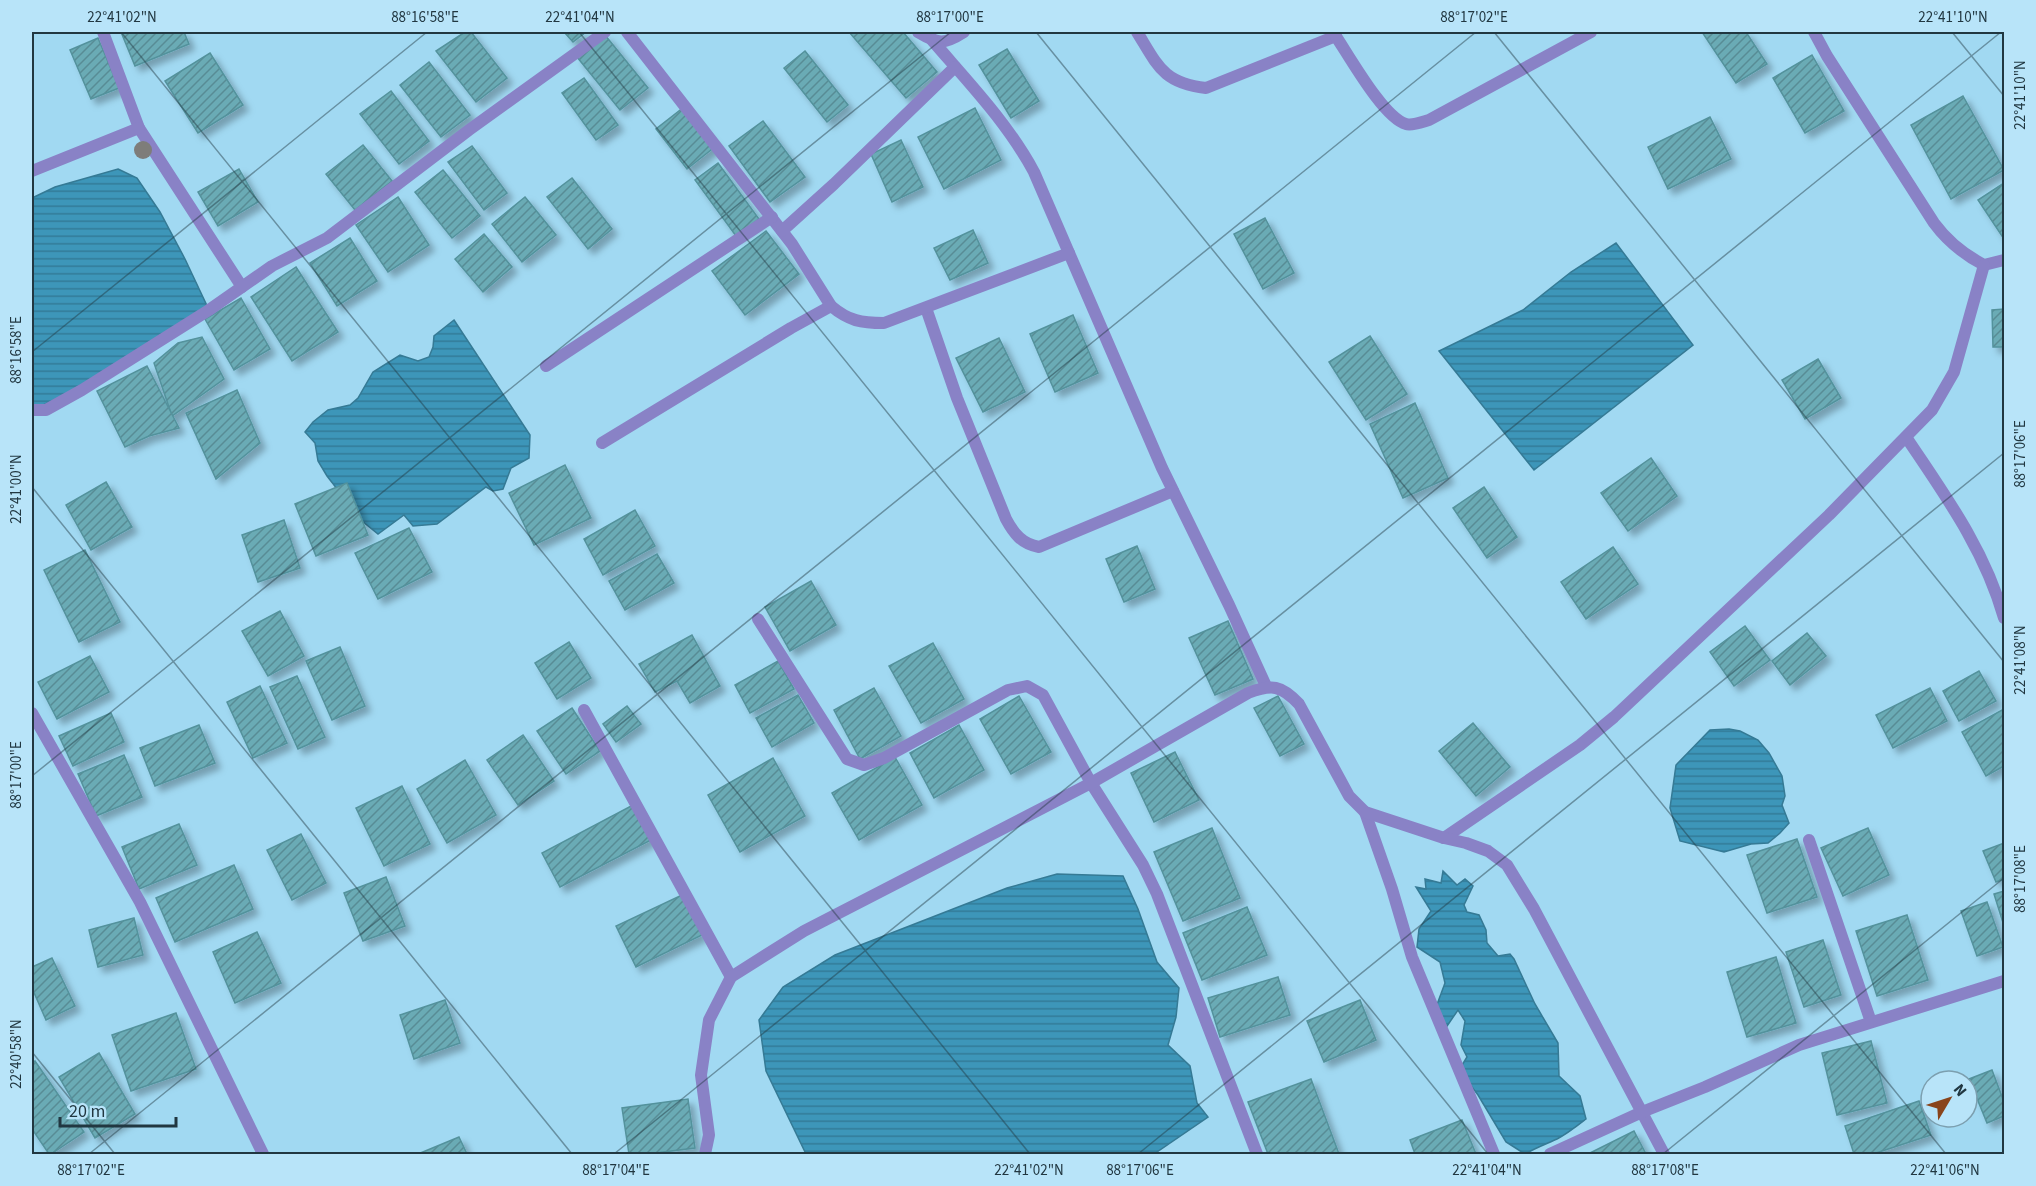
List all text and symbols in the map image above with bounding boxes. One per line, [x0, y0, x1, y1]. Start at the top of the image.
text: 22°41'02"N [87, 7, 157, 28]
text: 88°16'58"E [391, 7, 459, 28]
text: 22°41'04"N [545, 7, 615, 28]
text: 88°17'00"E [916, 7, 984, 28]
text: 88°17'02"E [1440, 7, 1508, 28]
text: 22°41'10"N [1918, 7, 1988, 28]
text: 22°41'10"N [2010, 60, 2031, 130]
text: 88°16'58"E [6, 316, 27, 384]
text: 88°17'06"E [2010, 420, 2031, 488]
text: 22°41'00"N [6, 454, 27, 524]
text: 22°41'08"N [2010, 625, 2031, 695]
text: 88°17'00"E [6, 741, 27, 809]
text: 88°17'08"E [2010, 845, 2031, 913]
text: 22°40'58"N [6, 1019, 27, 1089]
north arrow [1919, 1069, 1979, 1129]
text: N [1948, 1079, 1972, 1101]
scale bar [60, 1090, 176, 1128]
text: 20 m [69, 1099, 105, 1124]
text: 88°17'02"E [57, 1160, 125, 1181]
text: 88°17'04"E [582, 1160, 650, 1181]
text: 22°41'02"N [994, 1160, 1064, 1181]
text: 88°17'06"E [1106, 1160, 1174, 1181]
text: 22°41'04"N [1452, 1160, 1522, 1181]
text: 88°17'08"E [1631, 1160, 1699, 1181]
text: 22°41'06"N [1910, 1160, 1980, 1181]

